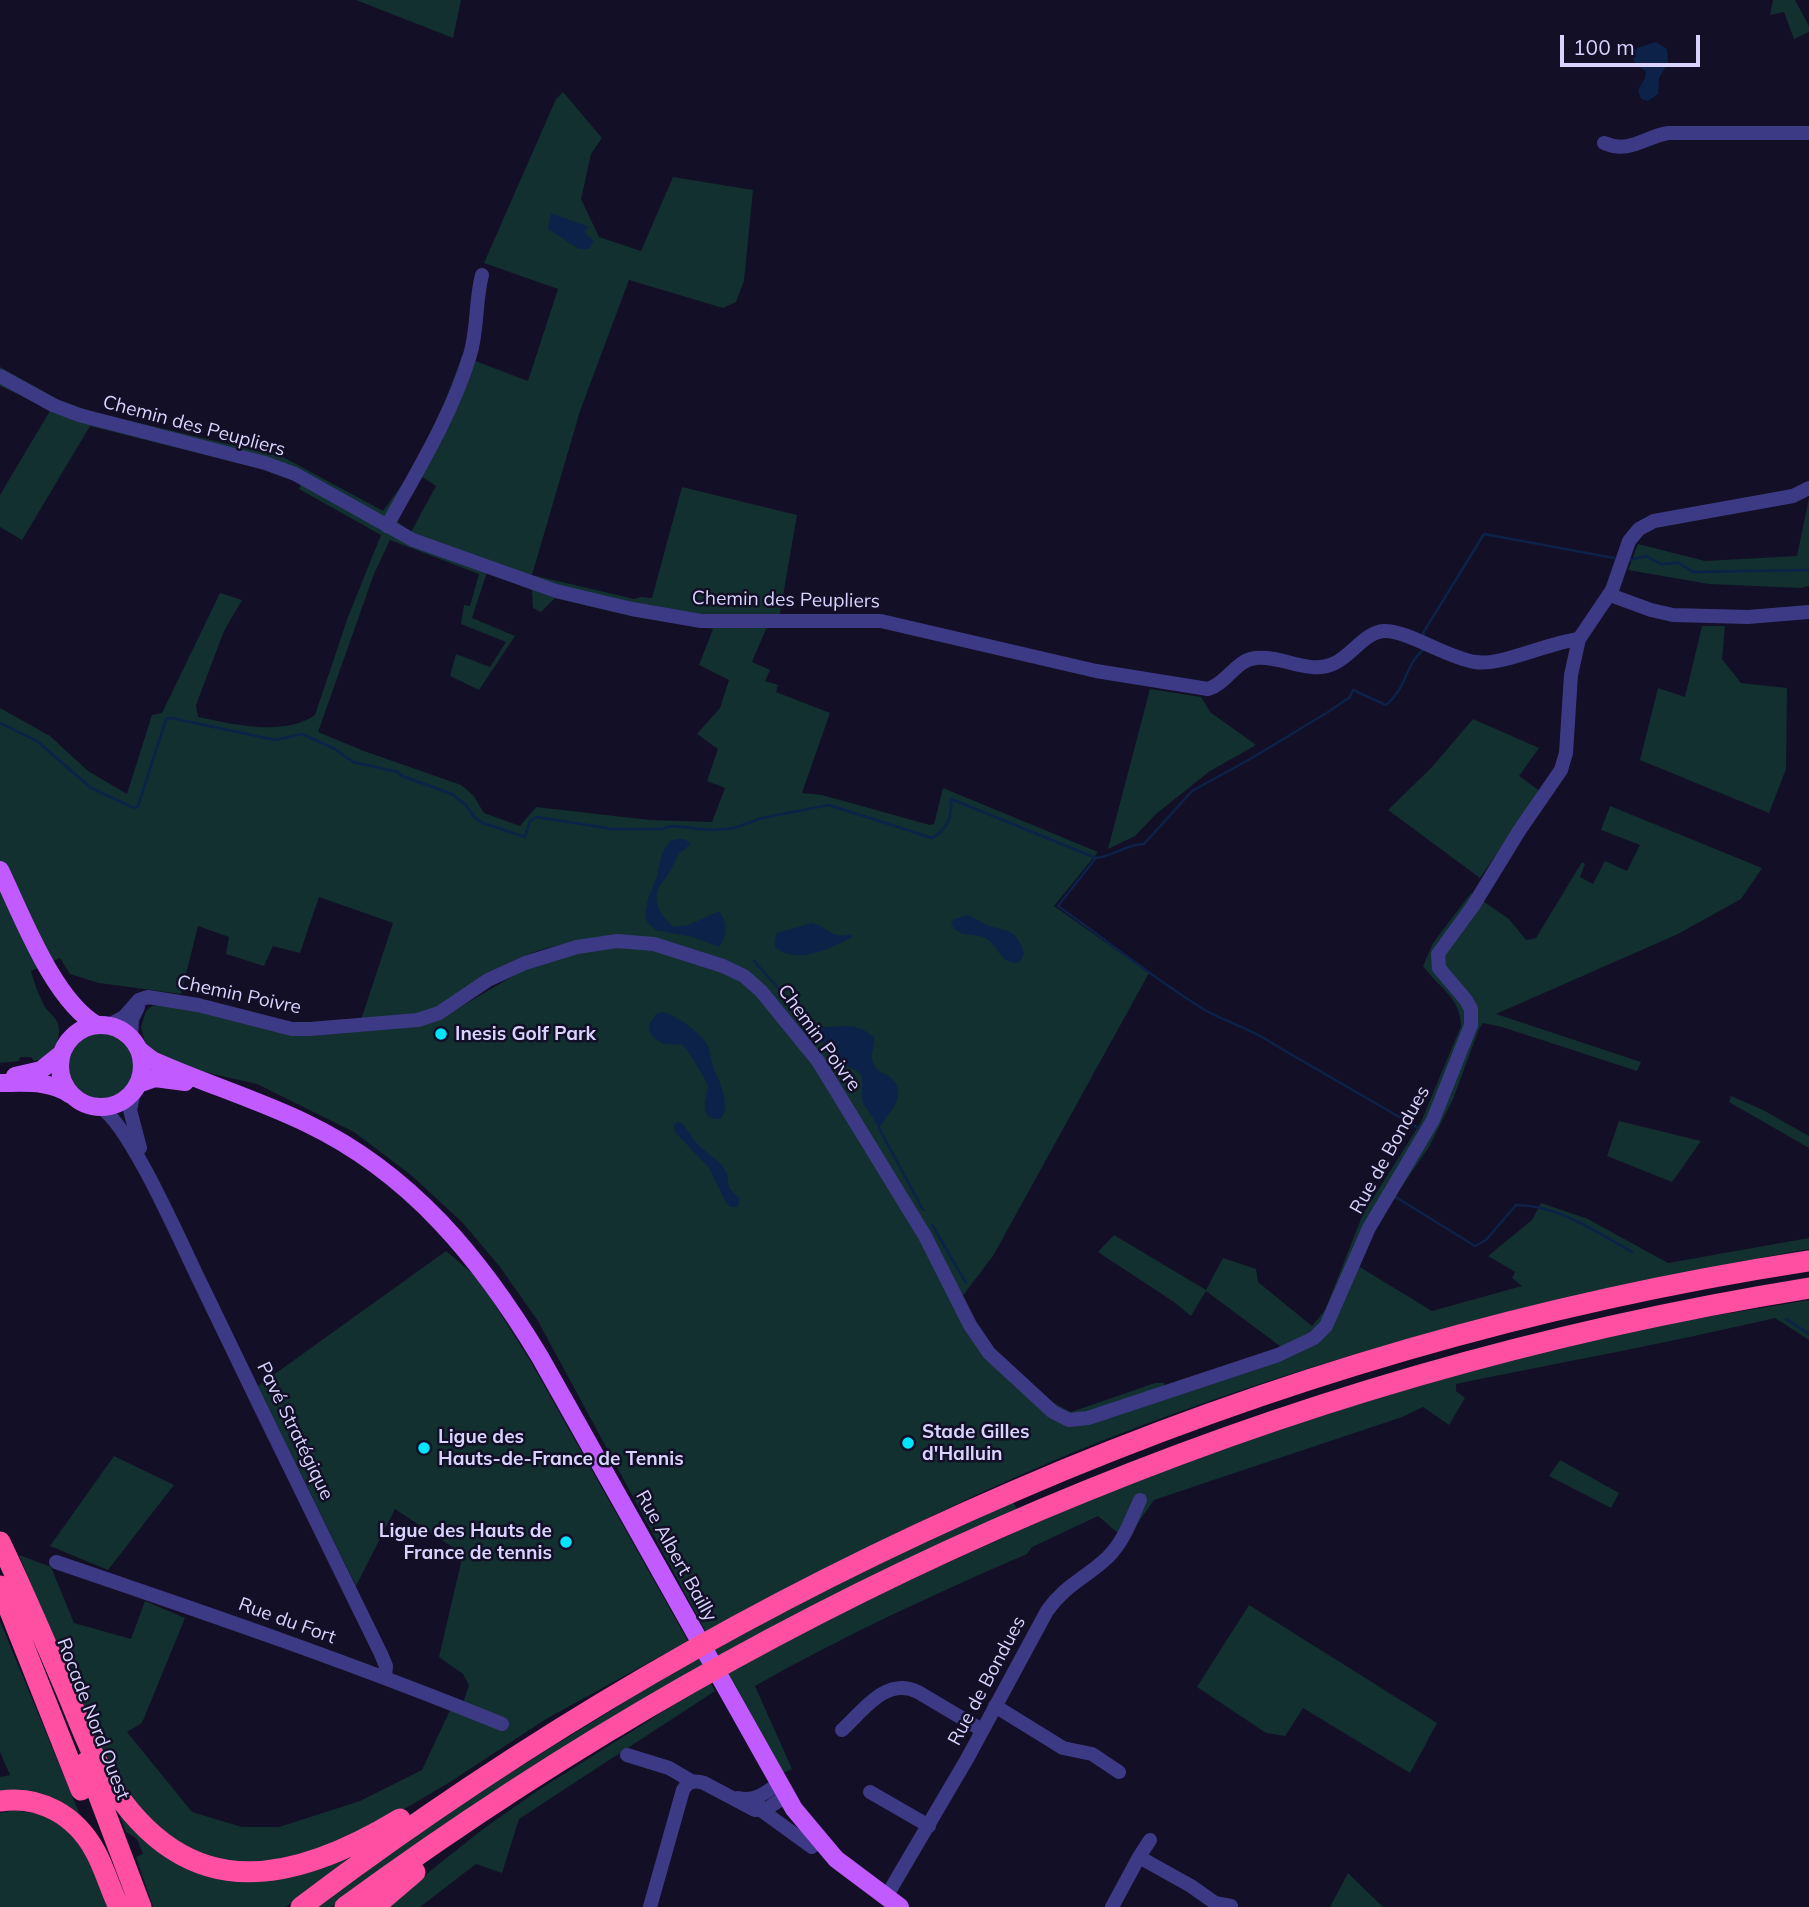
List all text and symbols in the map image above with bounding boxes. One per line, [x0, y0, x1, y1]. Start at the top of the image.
scale bar [1564, 21, 1704, 65]
text: 100 m [1573, 34, 1635, 60]
street label: Chemin des Peupliers [100, 391, 288, 461]
street label: Chemin des Peupliers [692, 587, 880, 613]
street label: Chemin Poivre [175, 971, 303, 1019]
street label: Chemin Poivre [773, 980, 865, 1096]
place label: Inesis Golf Park [455, 1023, 596, 1045]
marker: Inesis Golf Park [433, 1026, 449, 1042]
street label: Rue de Bondues [1345, 1082, 1435, 1218]
street label: Pavé Stratégique [252, 1358, 338, 1504]
place label: Stade Gilles d'Halluin [922, 1421, 1029, 1465]
place label: Ligue des Hauts-de-France de Tennis [438, 1426, 684, 1470]
marker: Stade Gilles d'Halluin [900, 1435, 916, 1451]
marker: Ligue des Hauts-de-France de Tennis [416, 1440, 432, 1456]
street label: Rue Albert Bailly [630, 1486, 722, 1626]
place label: Ligue des Hauts de France de tennis [379, 1520, 552, 1564]
marker: Ligue des Hauts de France de tennis [558, 1534, 574, 1550]
street label: Rue du Fort [235, 1593, 339, 1649]
street label: Rue de Bondues [943, 1612, 1031, 1750]
street label: Rocade Nord Ouest [52, 1635, 134, 1803]

